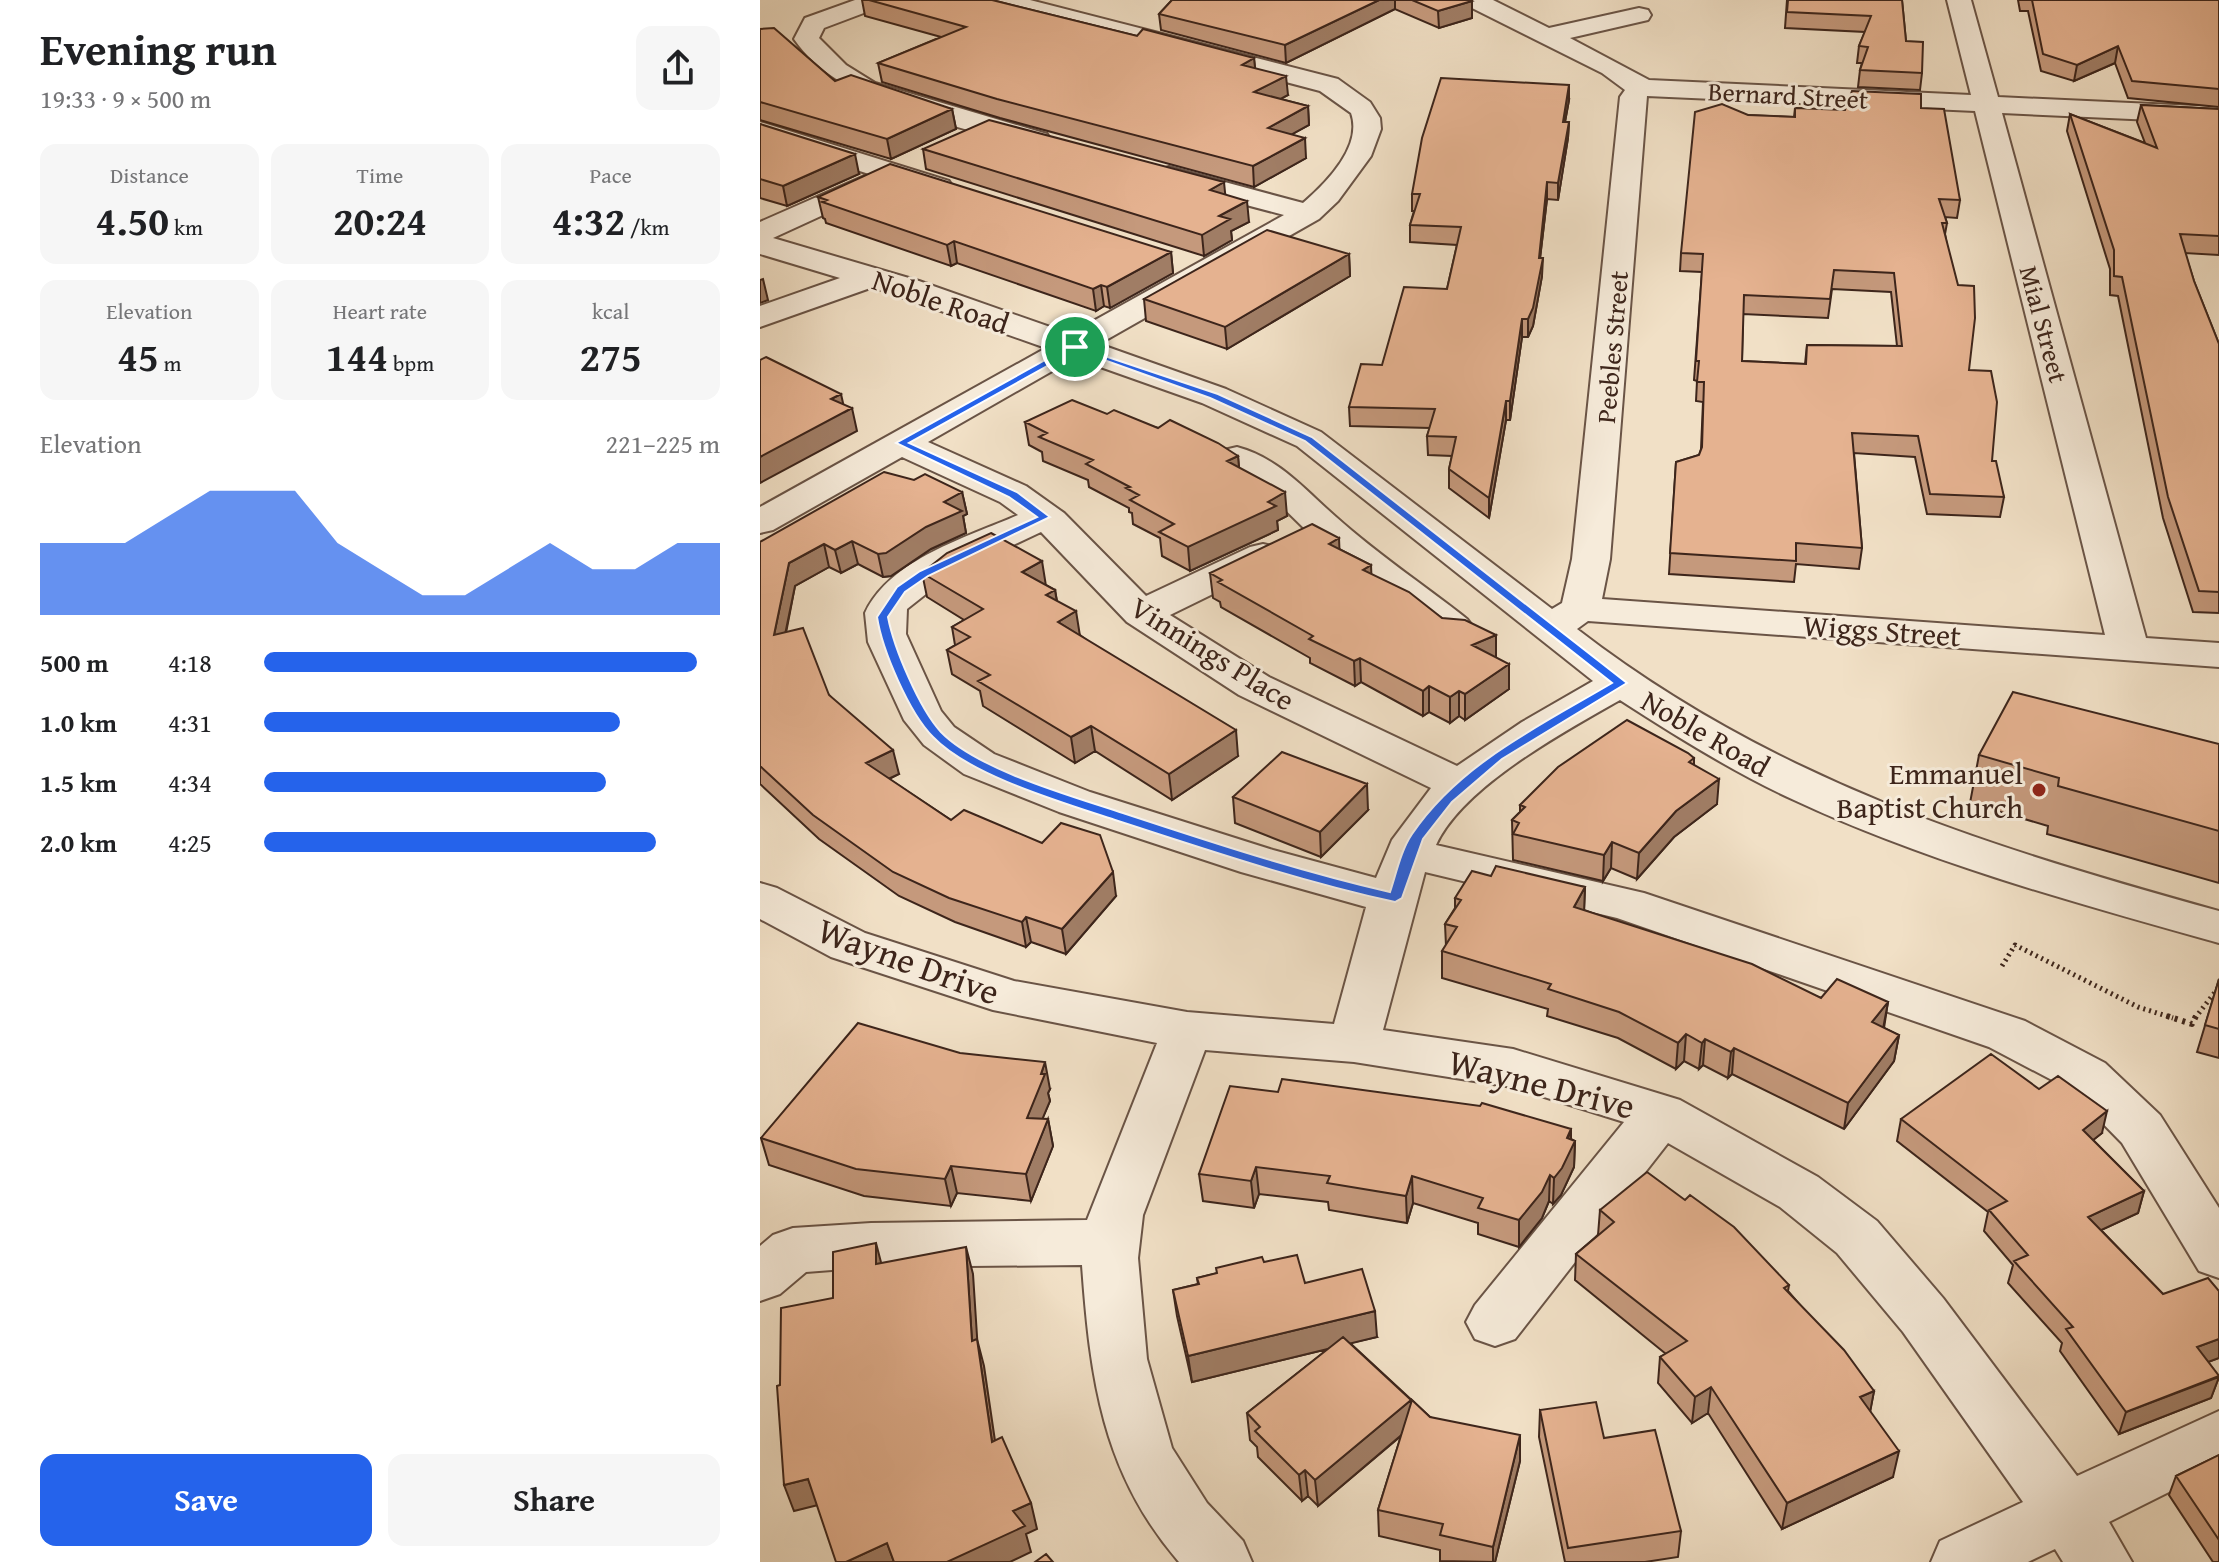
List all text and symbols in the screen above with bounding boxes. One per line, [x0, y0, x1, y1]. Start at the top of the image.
text: Evening run [40, 17, 277, 81]
button: share [636, 26, 720, 110]
street label: Bernard Street [1707, 71, 1869, 119]
text: 19:33 · 9 × 500 m [40, 79, 211, 118]
text: Distance [110, 159, 189, 191]
text: Time [357, 159, 403, 191]
text: Pace [590, 159, 632, 191]
text: 4.50 [96, 191, 169, 250]
text: 20:24 [333, 191, 427, 250]
text: 4:32 [552, 191, 625, 250]
text: km [169, 211, 203, 243]
text: /km [625, 211, 670, 243]
street label: Noble Road [867, 257, 1015, 345]
street label: Mial Street [2010, 261, 2078, 387]
street label: Peebles Street [1586, 269, 1638, 425]
text: Elevation [106, 295, 192, 327]
text: Heart rate [333, 295, 427, 327]
text: kcal [592, 295, 629, 327]
pin [1041, 313, 1109, 381]
icon: arrive [1053, 325, 1097, 369]
text: 45 [117, 327, 159, 386]
text: 144 [326, 327, 388, 386]
text: 275 [580, 327, 642, 386]
text: m [159, 347, 181, 379]
text: bpm [388, 347, 434, 379]
text: Elevation [40, 424, 142, 463]
text: 221–225 m [606, 424, 720, 463]
street label: Vinnings Place [1122, 585, 1304, 721]
street label: Wiggs Street [1802, 603, 1963, 657]
text: 500 m [40, 643, 108, 682]
text: 4:18 [168, 643, 212, 682]
street label: Noble Road [1633, 678, 1779, 788]
text: 1.0 km [40, 703, 117, 742]
text: 4:31 [168, 703, 212, 742]
place label: Emmanuel Baptist Church [1837, 751, 2023, 829]
text: 1.5 km [40, 763, 117, 802]
text: 4:34 [168, 763, 212, 802]
marker: Emmanuel Baptist Church [2030, 781, 2048, 799]
text: 2.0 km [40, 823, 117, 862]
text: 4:25 [168, 823, 212, 862]
street label: Wayne Drive [811, 903, 1007, 1017]
street label: Wayne Drive [1443, 1034, 1641, 1132]
button: Save [40, 1454, 372, 1546]
button: Share [388, 1454, 720, 1546]

